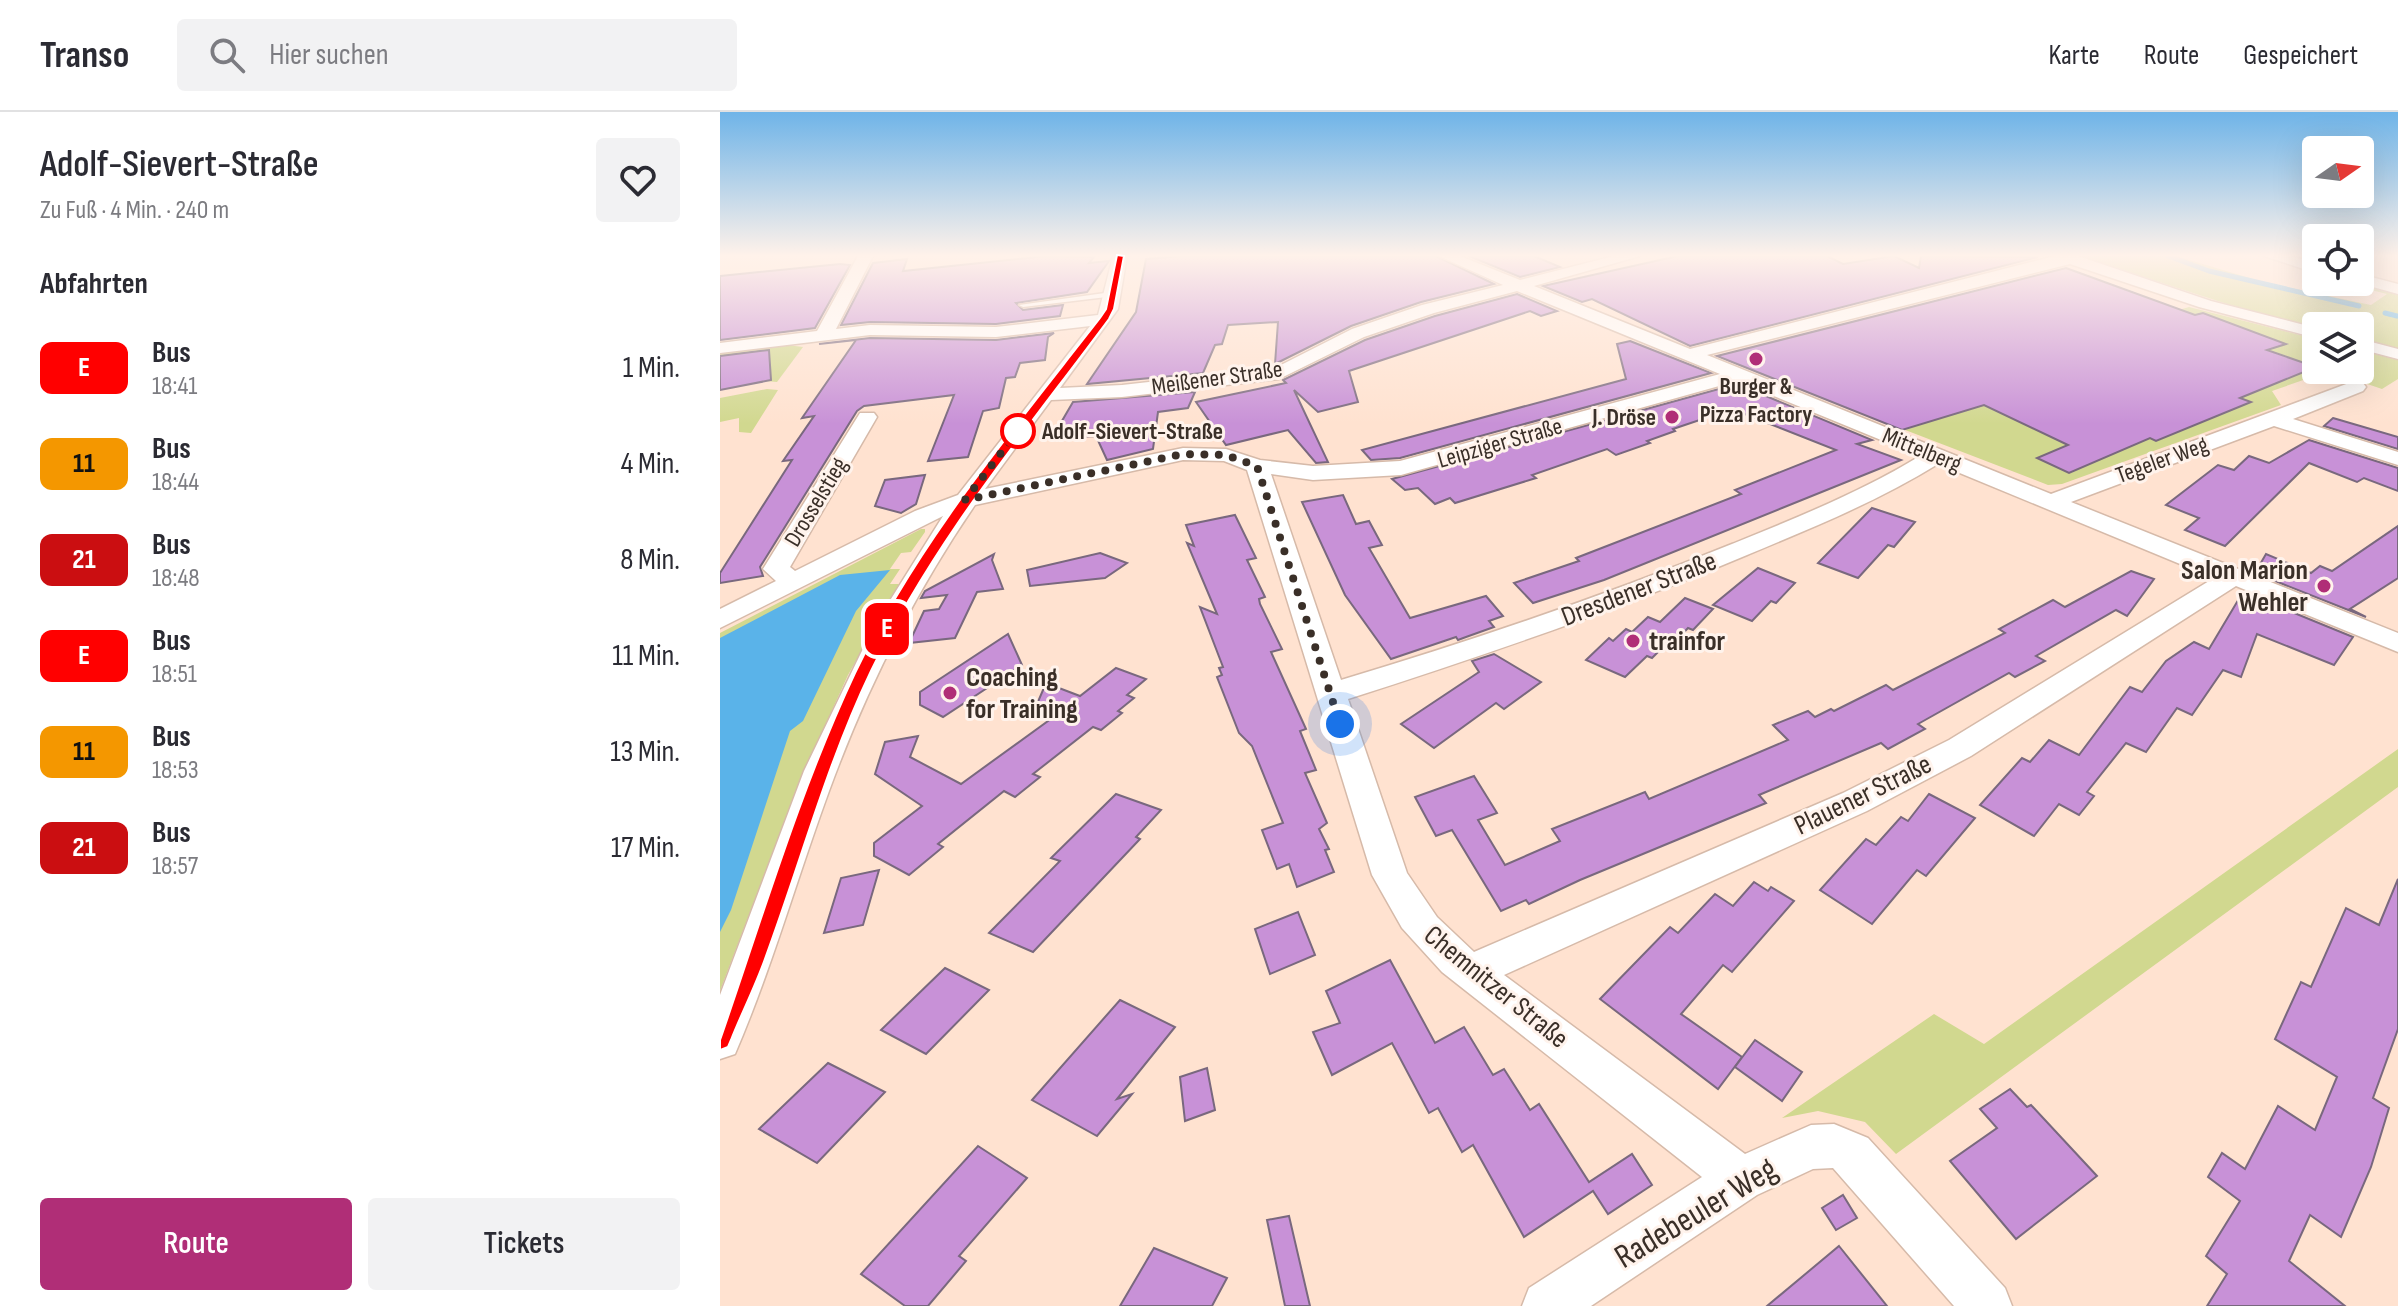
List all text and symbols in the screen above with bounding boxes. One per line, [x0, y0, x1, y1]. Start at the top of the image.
search box [177, 19, 737, 91]
text: Transo [40, 33, 129, 78]
icon: search [205, 33, 249, 77]
text: Hier suchen [269, 37, 389, 73]
text: Karte [2049, 39, 2100, 72]
text: Route [2144, 39, 2199, 72]
text: Gespeichert [2243, 39, 2358, 72]
north arrow [2302, 136, 2374, 208]
map controls [2302, 136, 2374, 384]
button: heart [596, 138, 680, 222]
text: Adolf-Sievert-Straße [40, 142, 319, 187]
text: Zu Fuß · 4 Min. · 240 m [40, 195, 229, 226]
button: locate [2302, 224, 2374, 296]
text: Abfahrten [40, 266, 148, 302]
button: layers [2302, 312, 2374, 384]
text: Bus [152, 335, 191, 371]
text: 1 Min. [623, 350, 680, 386]
marker: Burger & Pizza Factory [1747, 350, 1765, 368]
text: E [78, 351, 90, 384]
street label: Meißener Straße [1150, 354, 1284, 402]
text: 18:41 [152, 371, 197, 402]
place label: Burger & Pizza Factory [1700, 372, 1812, 429]
place label: J. Dröse [1591, 403, 1656, 432]
marker: J. Dröse [1663, 408, 1681, 426]
street label: Leipziger Straße [1434, 411, 1566, 475]
marker: Adolf-Sievert-Straße [1001, 414, 1035, 448]
place label: Adolf-Sievert-Straße [1041, 417, 1223, 446]
street label: Mittelberg [1878, 421, 1966, 479]
street label: Tegeler Weg [2112, 430, 2212, 490]
text: Bus [152, 431, 191, 467]
text: 4 Min. [621, 446, 680, 482]
text: 11 [73, 447, 95, 480]
street label: Drosselstieg [778, 452, 854, 552]
text: 18:44 [152, 467, 199, 498]
text: Bus [152, 527, 191, 563]
text: 8 Min. [620, 542, 680, 578]
text: 21 [72, 543, 96, 576]
street label: Dresdener Straße [1557, 544, 1721, 634]
place label: Salon Marion Wehler [2181, 554, 2308, 619]
text: 18:48 [152, 563, 200, 594]
marker: Salon Marion Wehler [2315, 577, 2333, 595]
line badge: E [861, 603, 913, 655]
text: E [881, 612, 893, 645]
text: Bus [152, 623, 191, 659]
place label: trainfor [1649, 625, 1726, 658]
marker: trainfor [1624, 632, 1642, 650]
text: 11 Min. [612, 638, 680, 674]
text: E [78, 639, 90, 672]
text: 18:51 [152, 659, 197, 690]
place label: Coaching for Training [966, 661, 1078, 726]
marker: Coaching for Training [941, 684, 959, 702]
your location [1320, 704, 1360, 744]
text: Bus [152, 719, 191, 755]
text: 13 Min. [610, 734, 680, 770]
text: 11 [73, 735, 95, 768]
street label: Plauener Straße [1789, 748, 1937, 842]
text: 18:53 [152, 755, 199, 786]
text: Bus [152, 815, 191, 851]
text: 17 Min. [611, 830, 680, 866]
text: 21 [72, 831, 96, 864]
text: 18:57 [152, 851, 198, 882]
street label: Chemnitzer Straße [1417, 919, 1575, 1055]
street label: Radebeuler Weg [1607, 1149, 1785, 1277]
button: Route [40, 1198, 352, 1290]
button: Tickets [368, 1198, 680, 1290]

